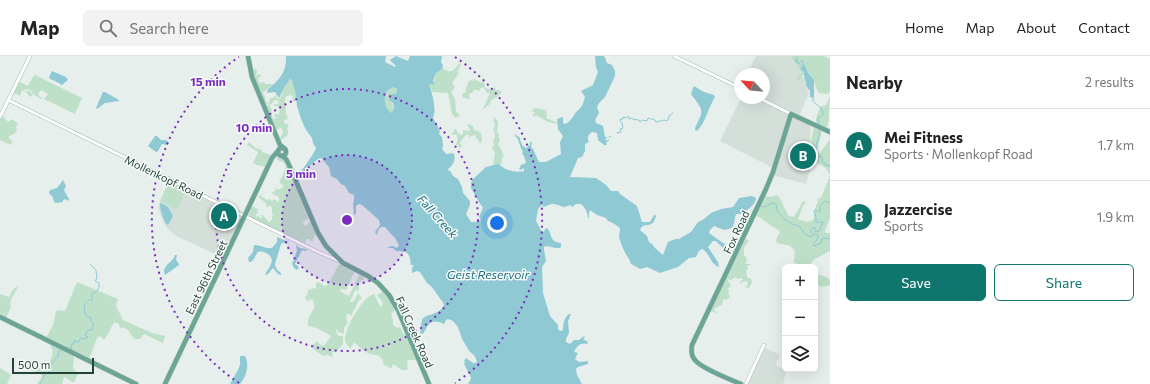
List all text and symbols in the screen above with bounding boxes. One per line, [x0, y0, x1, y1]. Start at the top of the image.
search box [83, 10, 363, 46]
text: Map [20, 16, 59, 39]
icon: search [97, 17, 119, 39]
text: Search here [129, 19, 209, 37]
text: Home [905, 19, 944, 36]
text: Map [966, 19, 994, 36]
text: About [1016, 19, 1056, 36]
text: Contact [1078, 19, 1130, 36]
north arrow [734, 68, 770, 104]
text: Nearby [846, 72, 903, 93]
text: 15 min [190, 74, 226, 88]
text: 2 results [1085, 74, 1134, 90]
text: 10 min [236, 120, 272, 134]
text: Mei Fitness [884, 128, 963, 146]
text: A [854, 137, 864, 153]
text: 1.7 km [1098, 137, 1134, 153]
pin: B [790, 141, 816, 171]
text: Sports · Mollenkopf Road [884, 146, 1033, 162]
street label: Mollenkopf Road [123, 152, 205, 202]
text: 5 min [286, 166, 316, 180]
water label: Fall Creek [415, 192, 461, 241]
text: Jazzercise [884, 200, 952, 218]
pin: A [211, 201, 237, 231]
street label: Fox Road [720, 208, 752, 256]
text: B [855, 209, 863, 225]
text: 1.9 km [1097, 209, 1134, 225]
centre of rings [340, 213, 354, 227]
your location [487, 213, 507, 233]
text: Sports [884, 218, 924, 234]
street label: East 96th Street [182, 237, 230, 316]
map controls [782, 264, 818, 372]
button: + [782, 264, 818, 300]
button: Save [846, 264, 986, 301]
button: Share [994, 264, 1134, 301]
water label: Geist Reservoir [447, 267, 530, 281]
street label: Fall Creek Road [393, 294, 437, 370]
button: − [782, 300, 818, 336]
button: layers [782, 336, 818, 372]
scale bar [12, 356, 94, 375]
text: 500 m [18, 358, 50, 371]

